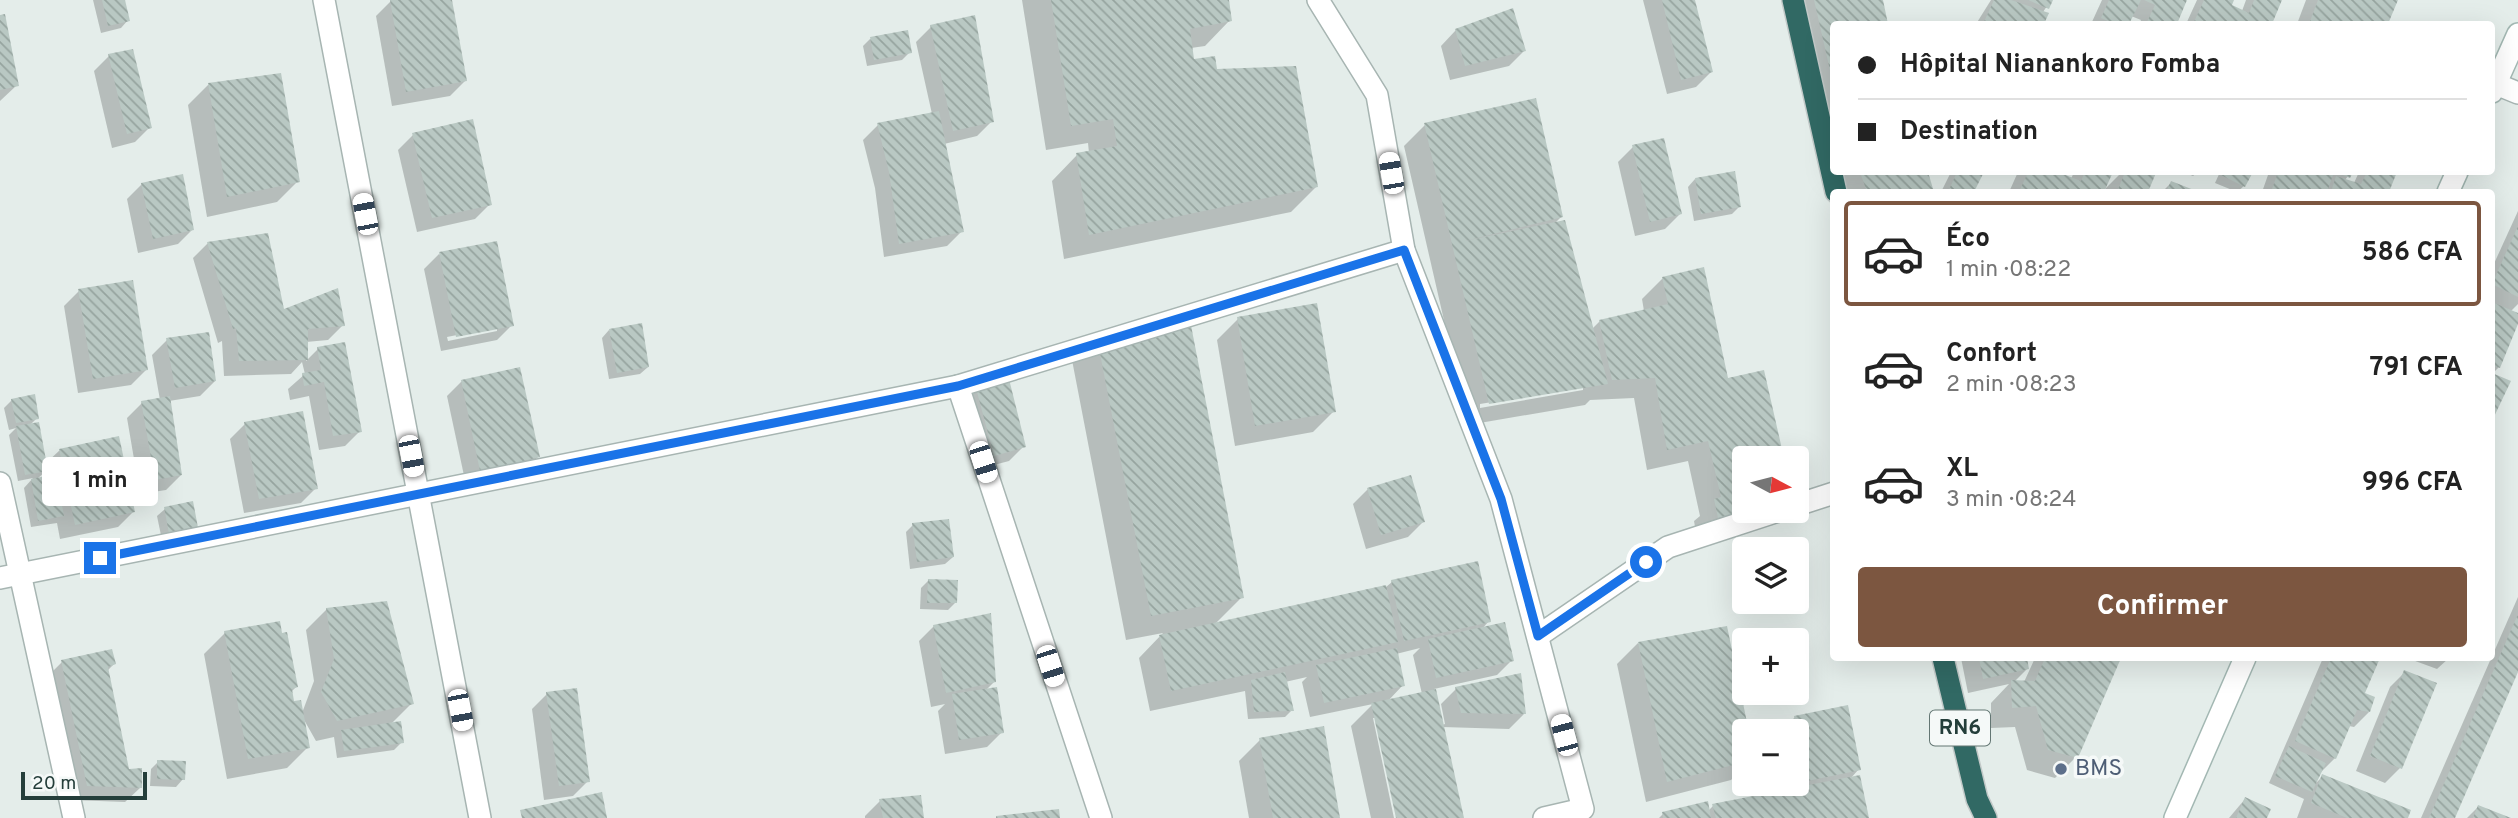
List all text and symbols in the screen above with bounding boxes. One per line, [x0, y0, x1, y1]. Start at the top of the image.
text: Hôpital Nianankoro Fomba [1900, 49, 2220, 82]
text: Destination [1900, 116, 2038, 149]
car [1378, 150, 1405, 196]
car [351, 191, 380, 237]
icon: car [1862, 222, 1925, 285]
text: Éco [1946, 223, 1990, 256]
text: 586 CFA [2362, 237, 2463, 270]
text: 1 min · 08:22 [1946, 256, 2071, 285]
icon: car [1862, 337, 1925, 400]
text: Confort [1946, 338, 2037, 371]
text: 791 CFA [2370, 352, 2463, 385]
text: 2 min · 08:23 [1946, 371, 2076, 400]
car [397, 433, 426, 479]
car [967, 439, 1000, 485]
north arrow [1732, 446, 1810, 523]
map controls [1732, 446, 1809, 796]
icon: car [1862, 452, 1925, 515]
text: XL [1946, 453, 1978, 486]
callout: 1 min [42, 456, 158, 505]
text: 1 min [72, 467, 128, 496]
text: 996 CFA [2362, 467, 2463, 500]
text: 3 min · 08:24 [1946, 486, 2076, 515]
button: layers [1732, 537, 1809, 614]
route end [84, 542, 116, 574]
route start [1630, 546, 1662, 578]
button: Confirmer [1858, 567, 2467, 647]
button: + [1732, 628, 1809, 705]
car [1034, 643, 1067, 689]
car [446, 687, 475, 733]
road number: RN6 [1930, 710, 1990, 746]
car [1549, 712, 1580, 758]
button: − [1732, 719, 1809, 796]
place label: BMS [2075, 755, 2122, 784]
marker: BMS [2053, 761, 2069, 777]
scale bar [21, 769, 147, 801]
text: 20 m [32, 772, 76, 796]

